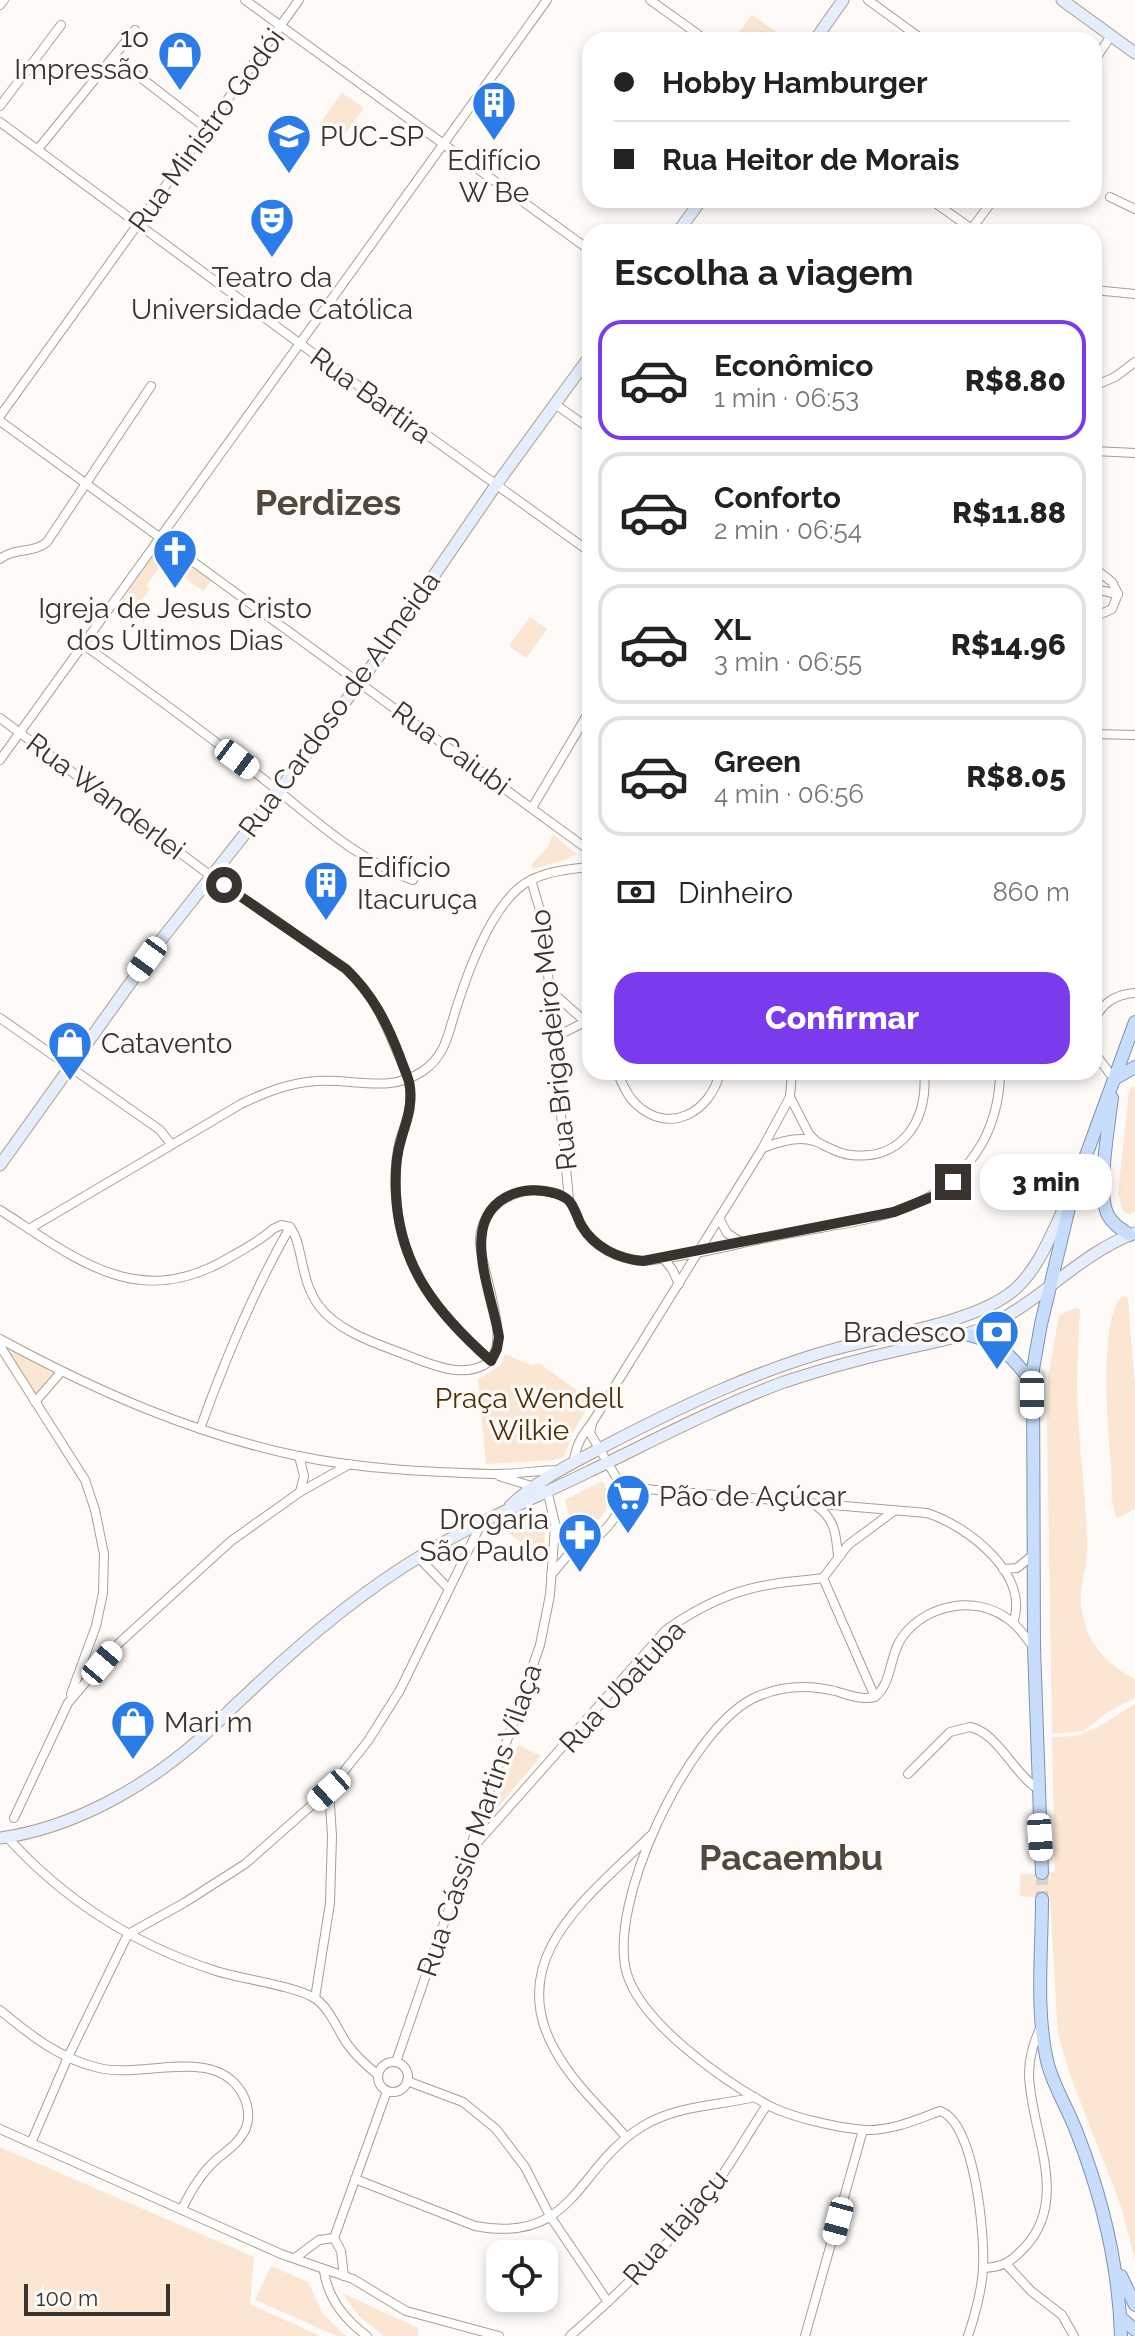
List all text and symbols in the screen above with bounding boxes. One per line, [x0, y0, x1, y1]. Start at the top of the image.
place label: 1o Impressão [14, 21, 149, 86]
street label: Rua Ministro Godói [122, 22, 291, 238]
shop icon: 1o Impressão [156, 29, 204, 92]
text: Hobby Hamburger [662, 65, 928, 100]
building icon: Edifício W Be [470, 79, 518, 142]
school or university icon: PUC-SP [265, 112, 313, 175]
place label: PUC-SP [320, 120, 424, 153]
text: Rua Heitor de Morais [662, 142, 960, 177]
place label: Edifício W Be [447, 144, 541, 209]
theatre icon: Teatro da Universidade Católica [248, 196, 296, 259]
text: Escolha a viagem [614, 251, 914, 293]
place label: Teatro da Universidade Católica [131, 261, 413, 326]
street label: Rua Bartira [304, 341, 438, 450]
icon: car [618, 344, 690, 416]
text: Econômico [714, 348, 874, 383]
text: R$8.80 [965, 363, 1066, 398]
text: 1 min · 06:53 [714, 383, 859, 413]
icon: car [618, 476, 690, 548]
text: Conforto [714, 480, 841, 515]
district label: Perdizes [255, 481, 401, 523]
text: R$11.88 [952, 495, 1066, 530]
text: 2 min · 06:54 [714, 515, 862, 545]
church icon: Igreja de Jesus Cristo dos Últimos Dias [151, 527, 199, 590]
street label: Rua Cardoso de Almeida [232, 565, 447, 843]
place label: Igreja de Jesus Cristo dos Últimos Dias [38, 592, 312, 657]
icon: car [618, 608, 690, 680]
text: XL [714, 612, 751, 647]
text: R$14.96 [951, 627, 1066, 662]
text: 3 min · 06:55 [714, 647, 862, 677]
street label: Rua Caiubi [385, 695, 516, 802]
street label: Rua Wanderlei [20, 726, 191, 867]
car [211, 735, 263, 783]
icon: car [618, 740, 690, 812]
text: Green [714, 744, 801, 779]
text: R$8.05 [966, 759, 1066, 794]
text: 4 min · 06:56 [714, 779, 864, 809]
place label: Edifício Itacuruça [357, 851, 478, 916]
building icon: Edifício Itacuruça [302, 859, 350, 922]
route start [206, 867, 242, 903]
icon: cash [614, 870, 658, 914]
text: Dinheiro [678, 875, 793, 910]
text: 860 m [992, 877, 1070, 907]
street label: Rua Brigadeiro Melo [523, 908, 584, 1172]
car [123, 933, 171, 985]
button: Confirmar [614, 972, 1070, 1064]
shop icon: Catavento [46, 1019, 94, 1082]
place label: Catavento [101, 1027, 232, 1060]
callout: 3 min [981, 1154, 1113, 1210]
route end [935, 1164, 971, 1200]
text: 3 min [1012, 1167, 1080, 1197]
bank icon: Bradesco [973, 1308, 1021, 1371]
place label: Bradesco [843, 1316, 966, 1349]
car [1020, 1371, 1044, 1419]
park label: Praça Wendell Wilkie [435, 1382, 624, 1447]
supermarket icon: Pão de Açúcar [604, 1472, 652, 1535]
place label: Pão de Açúcar [659, 1480, 847, 1513]
place label: Drogaria São Paulo [420, 1503, 549, 1568]
pharmacy icon: Drogaria São Paulo [556, 1511, 604, 1574]
street label: Rua Ubatuba [553, 1613, 692, 1759]
car [77, 1637, 127, 1689]
street label: Rua Cássio Martins Vilaça [410, 1660, 548, 1981]
shop icon: Mari m [109, 1698, 157, 1761]
place label: Mari m [164, 1706, 252, 1739]
car [303, 1765, 355, 1815]
car [1026, 1812, 1054, 1862]
district label: Pacaembu [699, 1836, 883, 1878]
street label: Rua Itajaçu [616, 2163, 734, 2292]
car [820, 2195, 856, 2247]
map controls [486, 2240, 558, 2312]
button: locate [486, 2240, 558, 2312]
scale bar [24, 2280, 170, 2316]
text: 100 m [36, 2285, 98, 2311]

